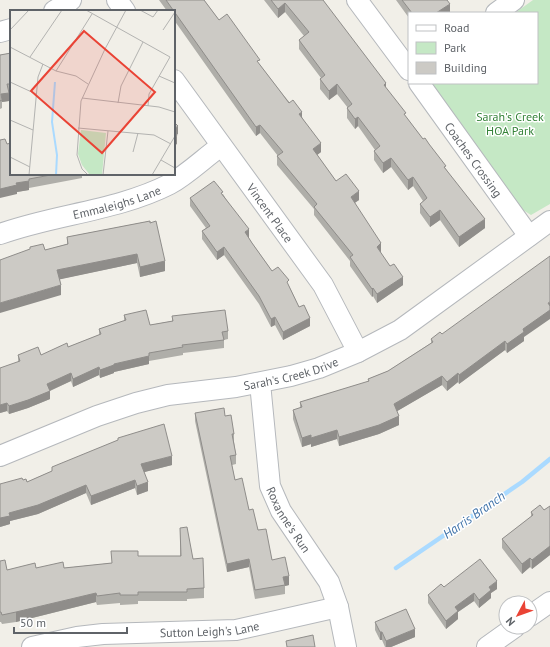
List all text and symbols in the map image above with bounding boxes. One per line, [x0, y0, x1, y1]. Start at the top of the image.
inset map [10, 10, 175, 175]
legend [408, 12, 538, 84]
text: Road [444, 20, 469, 35]
text: Park [444, 40, 466, 55]
text: Building [444, 60, 487, 75]
park label: Sarah's Creek HOA Park [476, 109, 544, 138]
street label: Coaches Crossing [442, 119, 506, 200]
street label: Vincent Place [243, 179, 297, 245]
street label: Emmaleighs Lane [71, 182, 163, 222]
street label: Sarah's Creek Drive [242, 353, 340, 393]
street label: Roxanne's Run [264, 484, 314, 555]
water label: Harris Branch [440, 487, 508, 543]
north arrow [498, 595, 538, 635]
scale bar [14, 609, 127, 635]
text: N [503, 614, 518, 629]
text: 50 m [20, 615, 46, 630]
street label: Sutton Leigh's Lane [160, 618, 261, 640]

